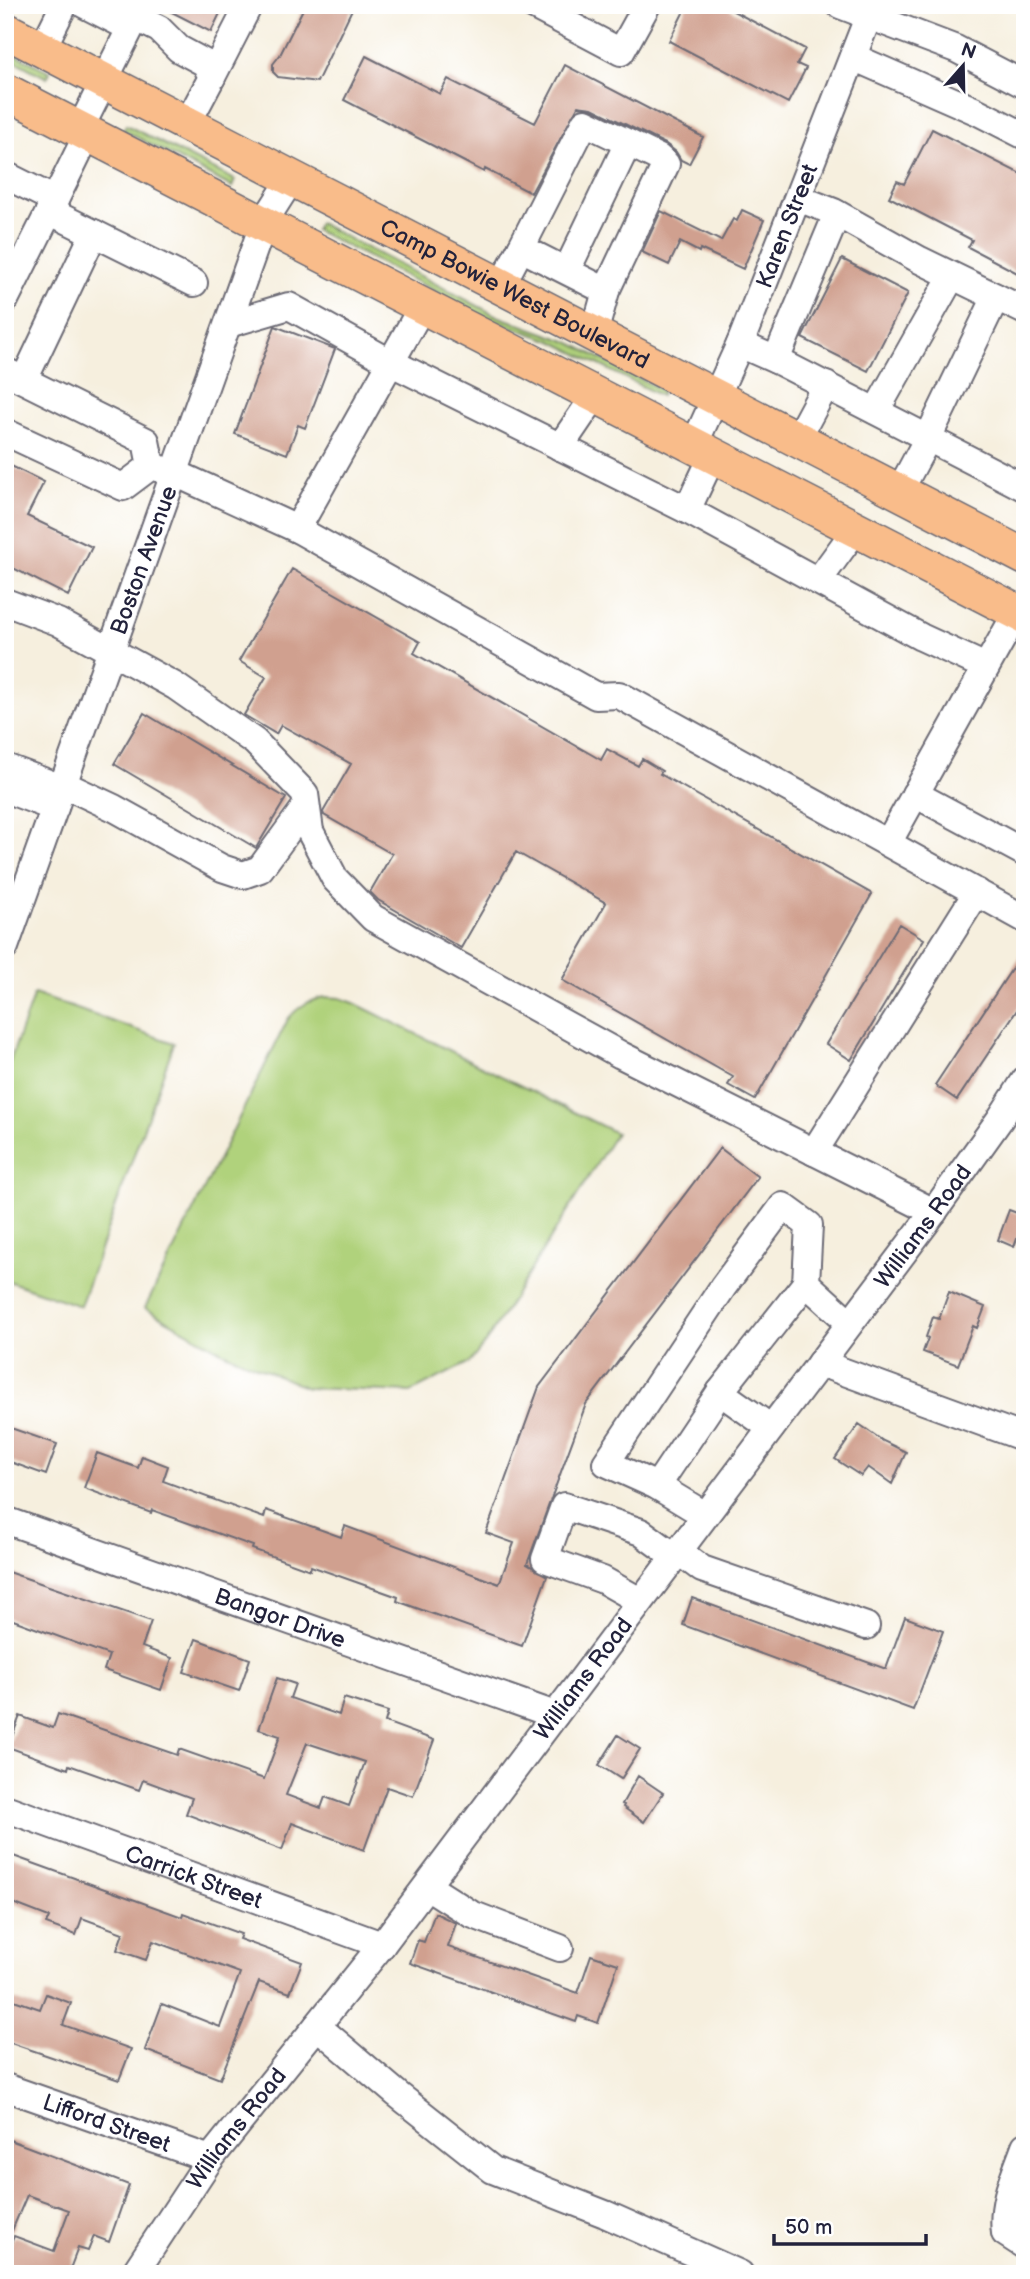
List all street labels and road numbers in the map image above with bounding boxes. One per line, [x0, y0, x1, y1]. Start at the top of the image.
street label: Karen Street [750, 160, 824, 292]
street label: Camp Bowie West Boulevard [375, 213, 654, 375]
street label: Boston Avenue [105, 482, 184, 639]
street label: Williams Road [869, 1159, 978, 1294]
street label: Bangor Drive [211, 1582, 349, 1655]
street label: Williams Road [528, 1612, 639, 1746]
street label: Carrick Street [121, 1840, 266, 1915]
street label: Williams Road [181, 2063, 293, 2195]
street label: Lifford Street [39, 2088, 174, 2159]

